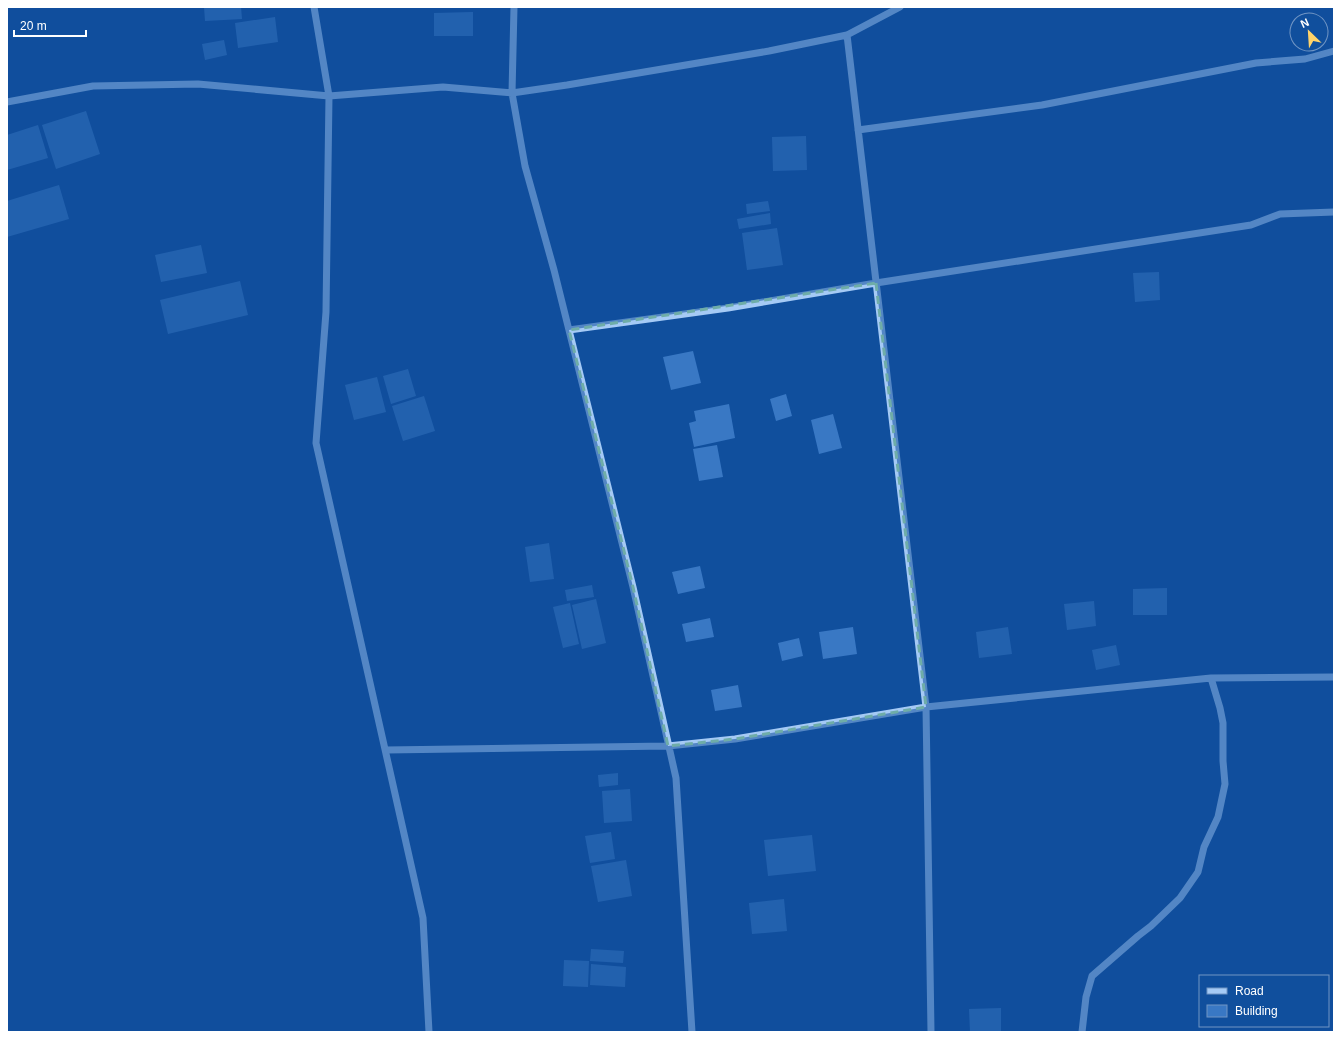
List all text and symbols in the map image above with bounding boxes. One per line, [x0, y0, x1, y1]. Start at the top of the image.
scale bar [14, 12, 86, 38]
north arrow [1289, 12, 1329, 52]
text: N [1299, 16, 1311, 30]
text: 20 m [20, 19, 47, 33]
legend [1199, 975, 1329, 1027]
text: Road [1235, 984, 1264, 998]
text: Building [1235, 1004, 1278, 1018]

